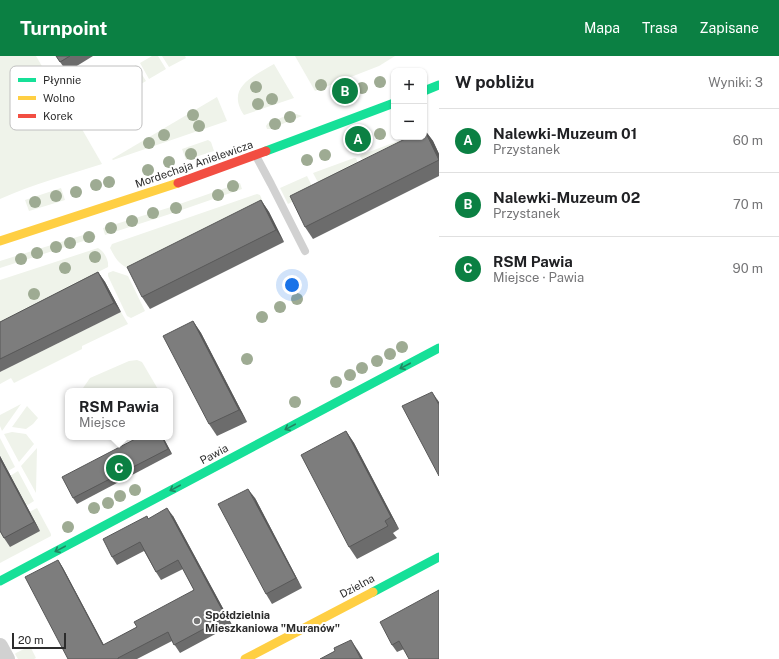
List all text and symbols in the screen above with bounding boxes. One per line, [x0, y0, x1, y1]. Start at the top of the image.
text: Turnpoint [20, 17, 107, 39]
text: Mapa [584, 20, 620, 36]
text: Trasa [642, 20, 678, 36]
text: Zapisane [700, 20, 759, 36]
legend [10, 66, 142, 130]
map controls [391, 68, 427, 140]
button: + [391, 68, 427, 104]
text: W pobliżu [455, 72, 534, 92]
text: Płynnie [43, 74, 81, 86]
text: Wyniki: 3 [708, 75, 763, 90]
pin: B [332, 76, 358, 106]
text: Wolno [43, 92, 75, 104]
button: − [391, 104, 427, 140]
text: Korek [43, 110, 73, 122]
pin: A [345, 124, 371, 154]
text: Nalewki-Muzeum 01 [493, 125, 637, 142]
text: A [463, 133, 473, 148]
text: 60 m [733, 133, 763, 148]
street label: Mordechaja Anielewicza [134, 138, 254, 190]
text: Przystanek [493, 142, 560, 157]
text: Nalewki-Muzeum 02 [493, 189, 640, 206]
text: B [464, 197, 472, 212]
text: 70 m [733, 197, 763, 212]
text: Przystanek [493, 206, 560, 221]
text: RSM Pawia [493, 253, 573, 270]
text: C [463, 261, 473, 276]
text: 90 m [733, 261, 763, 276]
text: Miejsce · Pawia [493, 270, 584, 285]
your location [282, 275, 302, 295]
one-way arrow [399, 363, 411, 371]
popup [65, 388, 173, 440]
text: RSM Pawia [79, 398, 159, 415]
text: Miejsce [79, 415, 126, 430]
one-way arrow [284, 424, 296, 432]
street label: Pawia [198, 442, 230, 466]
pin: C [106, 453, 132, 483]
one-way arrow [169, 485, 181, 492]
one-way arrow [54, 546, 66, 554]
street label: Dzielna [338, 572, 376, 600]
place label: Spółdzielnia Mieszkaniowa "Muranów" [205, 609, 340, 634]
marker: Spółdzielnia Mieszkaniowa "Muranów" [192, 616, 202, 626]
scale bar [12, 631, 66, 650]
text: 20 m [18, 634, 43, 646]

